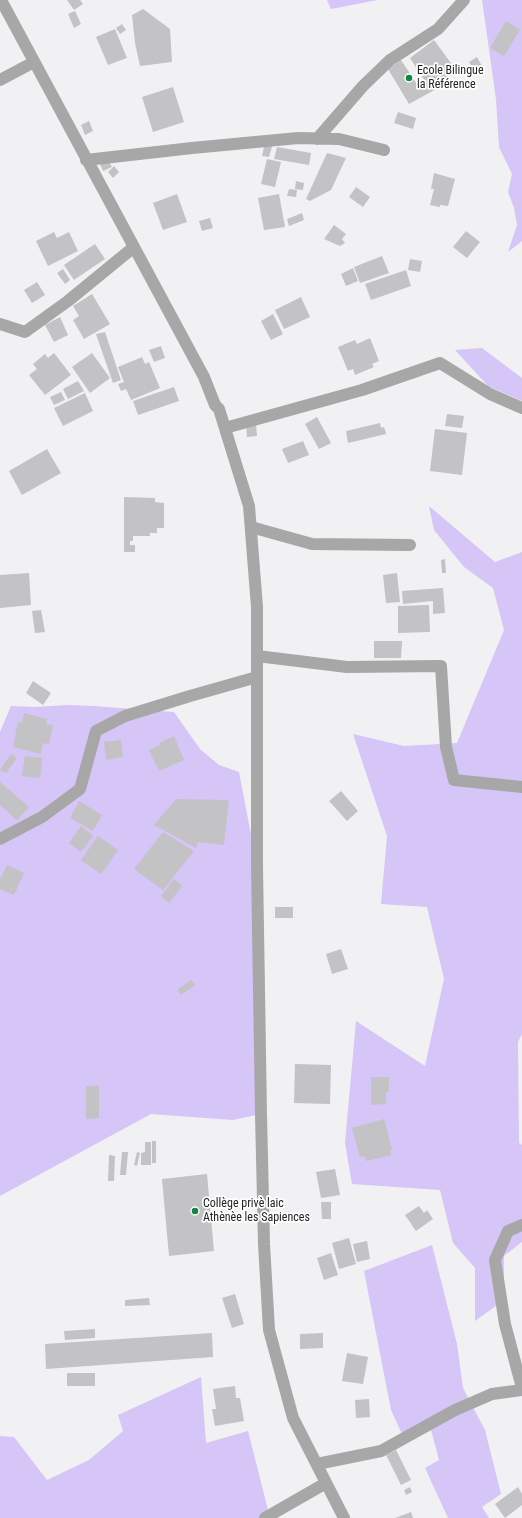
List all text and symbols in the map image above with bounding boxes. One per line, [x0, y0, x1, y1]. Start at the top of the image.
place label: Ecole Bilingue la Référence [417, 64, 484, 92]
marker: Ecole Bilingue la Référence [404, 73, 414, 83]
place label: Collège privè laic Athènèe les Sapiences [203, 1197, 310, 1225]
marker: Collège privè laic Athènèe les Sapiences [190, 1206, 200, 1216]

